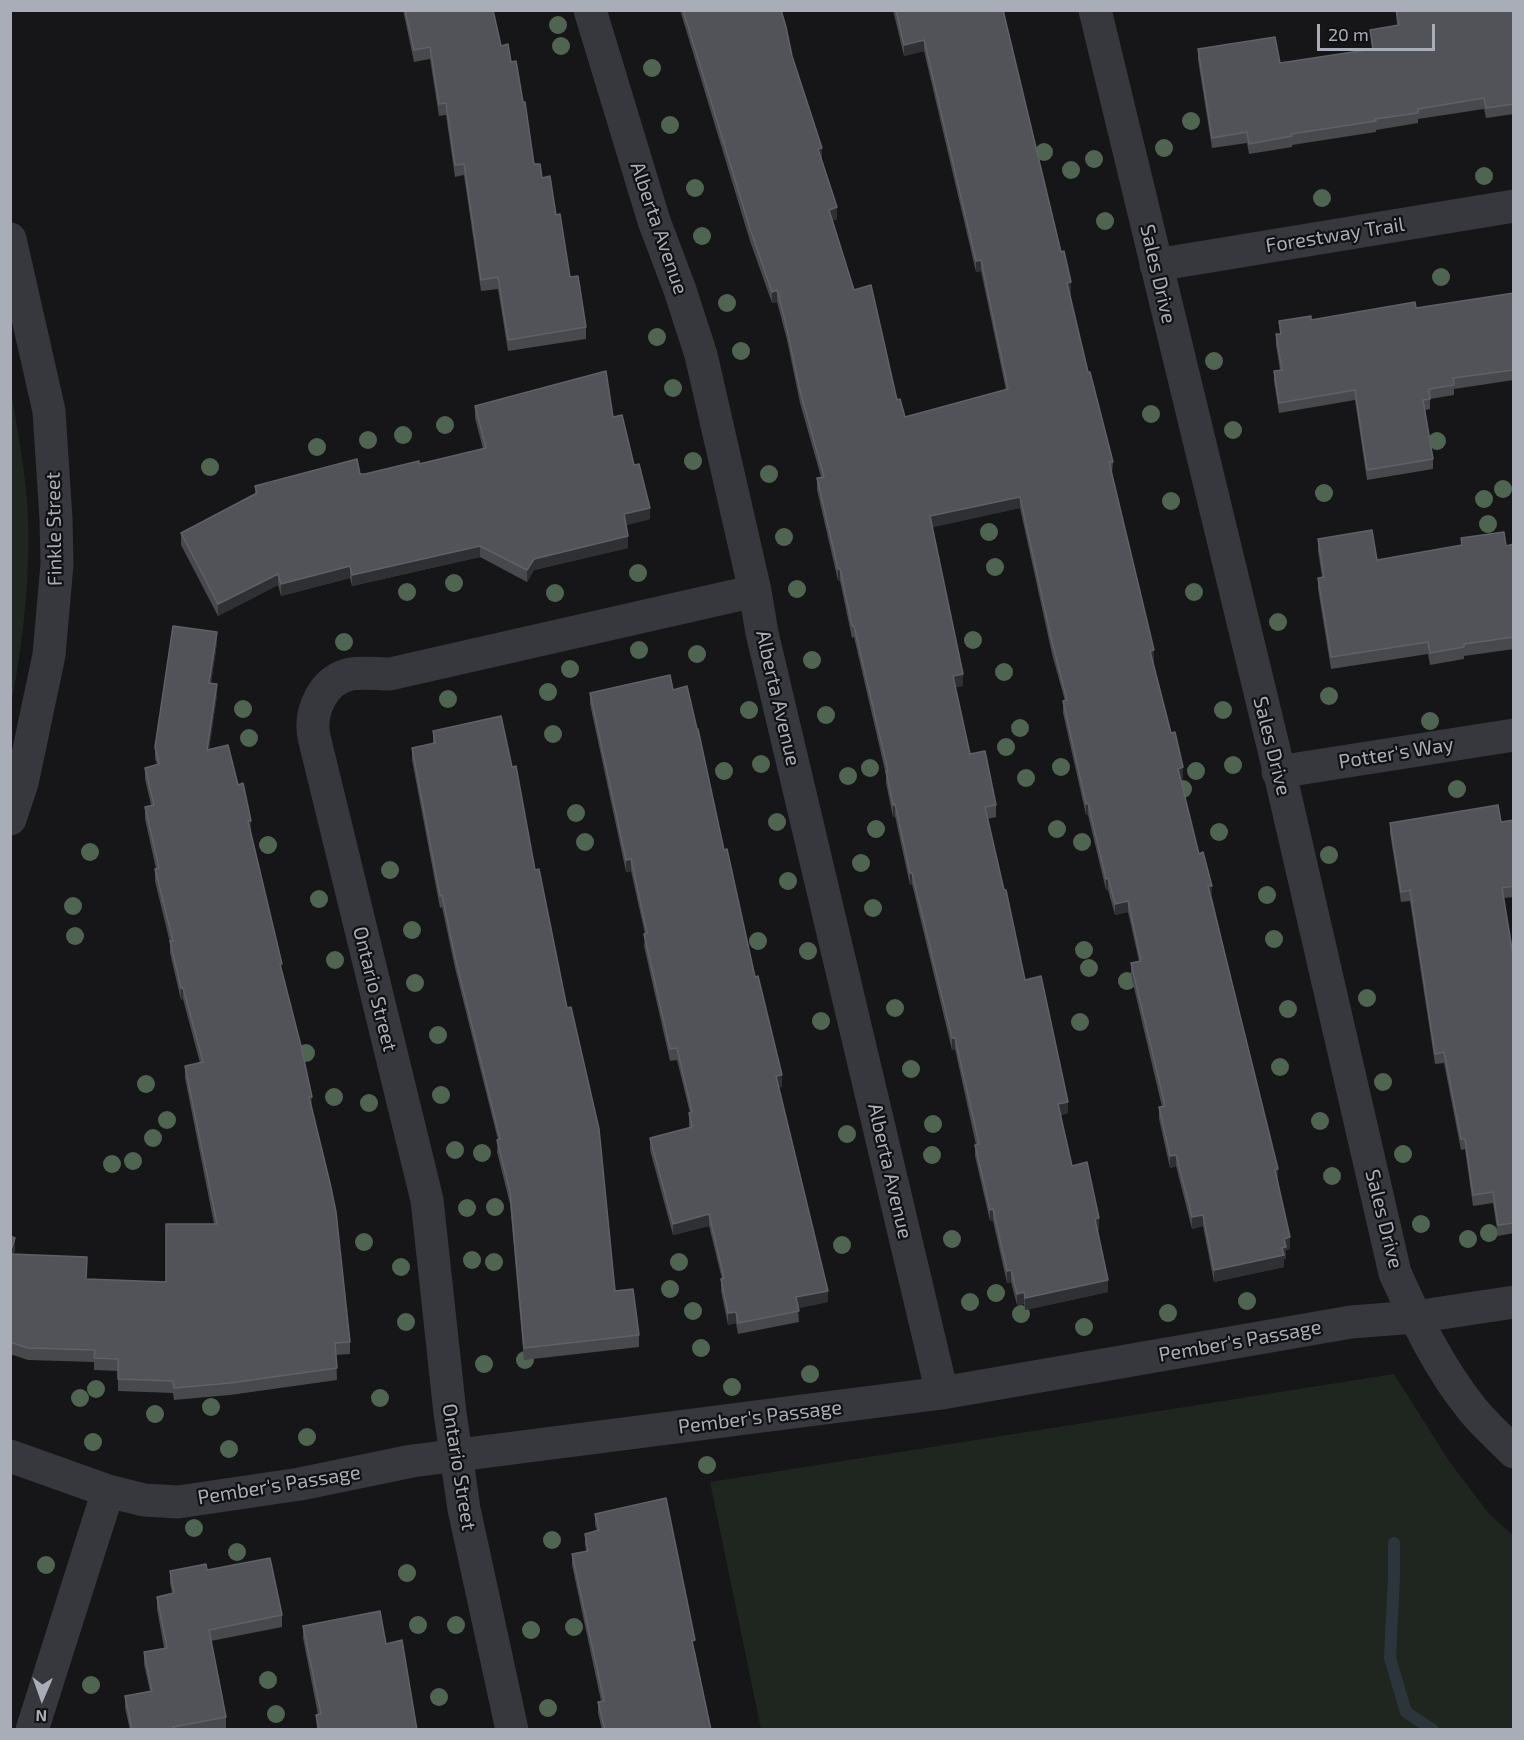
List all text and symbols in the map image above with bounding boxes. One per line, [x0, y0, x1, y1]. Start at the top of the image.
scale bar [1320, 12, 1438, 50]
text: 20 m [1328, 23, 1369, 45]
street label: Alberta Avenue [625, 159, 693, 297]
street label: Forestway Trail [1264, 212, 1406, 258]
street label: Sales Drive [1135, 222, 1181, 326]
street label: Finkle Street [41, 472, 67, 586]
street label: Alberta Avenue [751, 628, 805, 768]
street label: Sales Drive [1248, 694, 1296, 798]
street label: Potter's Way [1337, 732, 1455, 774]
street label: Ontario Street [348, 924, 402, 1054]
street label: Alberta Avenue [863, 1101, 917, 1241]
street label: Sales Drive [1360, 1167, 1408, 1271]
street label: Pember's Passage [1157, 1315, 1323, 1367]
street label: Pember's Passage [677, 1395, 843, 1439]
street label: Ontario Street [437, 1402, 481, 1532]
street label: Pember's Passage [196, 1460, 362, 1510]
north arrow [12, 1668, 72, 1728]
text: N [35, 1707, 47, 1726]

